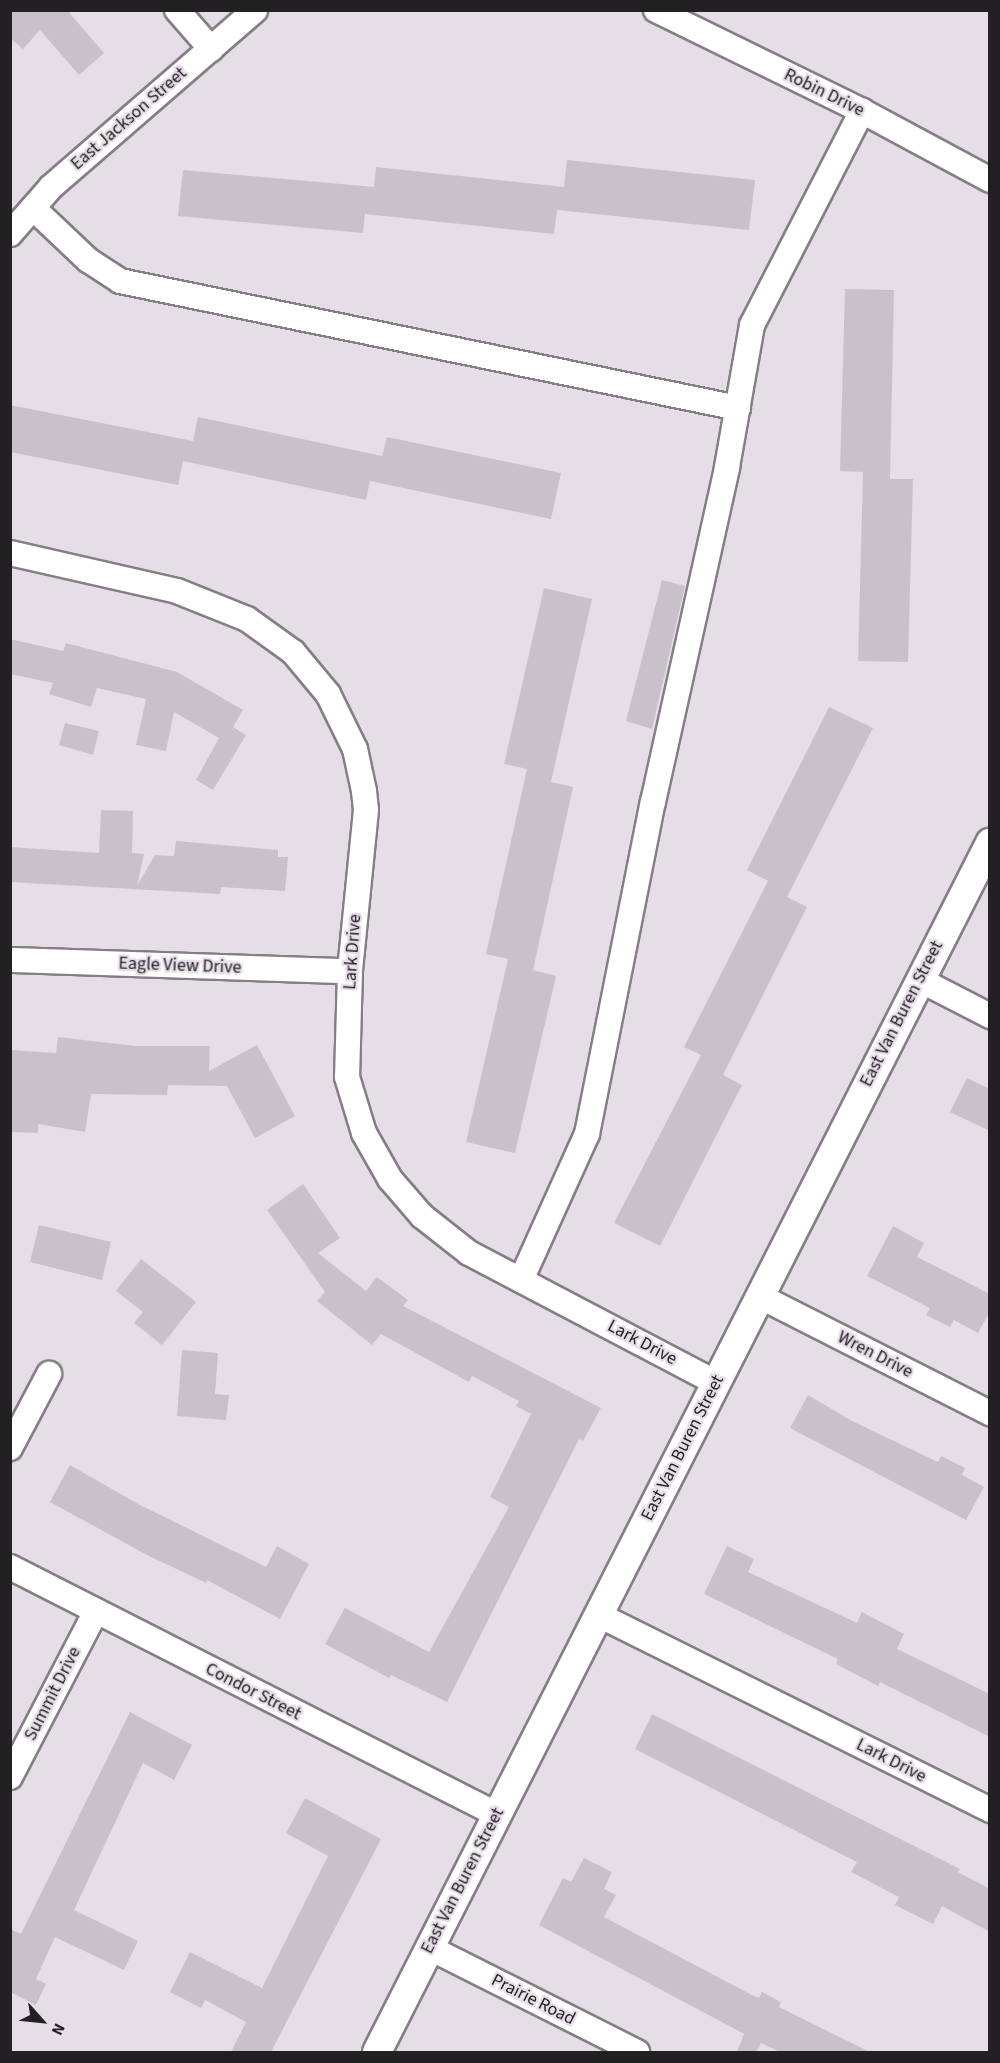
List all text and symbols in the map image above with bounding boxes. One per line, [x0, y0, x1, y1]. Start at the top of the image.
street label: East Jackson Street [67, 63, 191, 175]
street label: Robin Drive [780, 64, 868, 122]
street label: Lark Drive [340, 914, 366, 990]
street label: East Van Buren Street [856, 937, 948, 1091]
street label: Eagle View Drive [118, 953, 242, 979]
street label: Lark Drive [604, 1316, 680, 1370]
street label: Wren Drive [834, 1327, 916, 1383]
street label: East Van Buren Street [637, 1371, 729, 1525]
street label: Summit Drive [20, 1643, 86, 1745]
street label: Condor Street [202, 1659, 304, 1725]
street label: Lark Drive [852, 1734, 930, 1788]
street label: East Van Buren Street [417, 1804, 509, 1958]
street label: Prairie Road [487, 1970, 579, 2030]
north arrow [12, 1991, 72, 2051]
text: N [46, 2019, 70, 2039]

